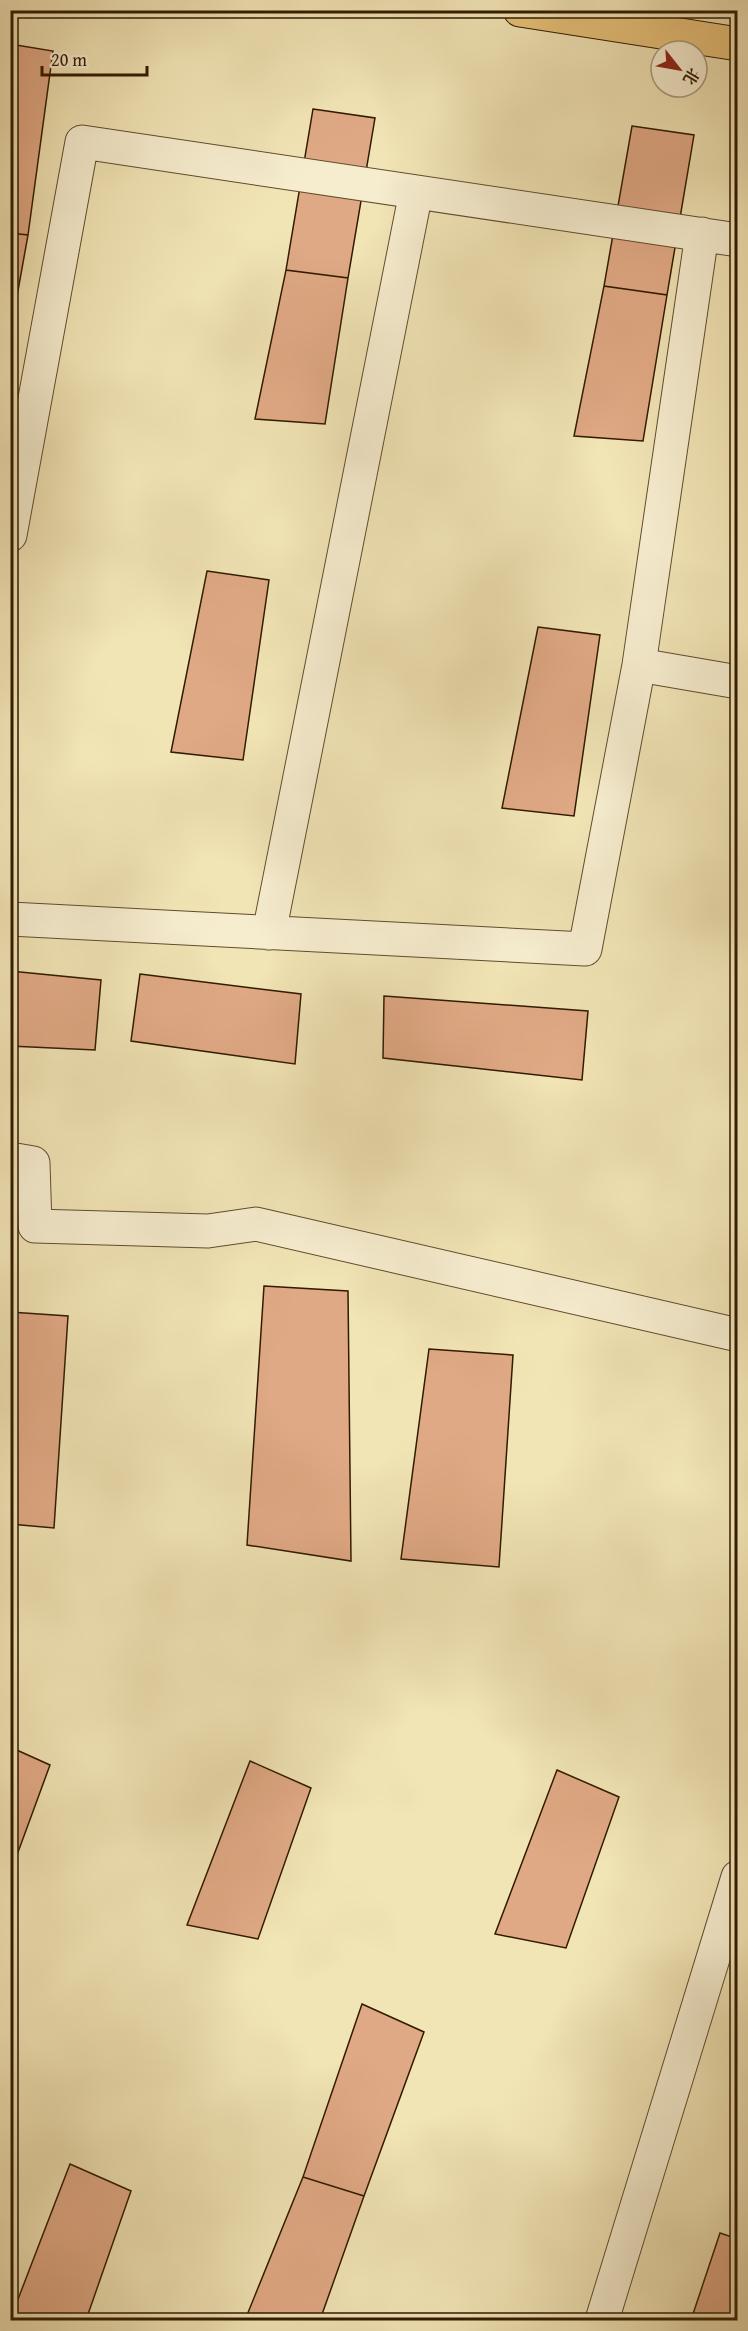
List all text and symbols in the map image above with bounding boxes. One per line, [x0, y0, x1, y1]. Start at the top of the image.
scale bar [42, 39, 147, 77]
north arrow [649, 39, 709, 99]
text: 20 m [51, 46, 87, 73]
text: 北 [677, 64, 706, 90]

